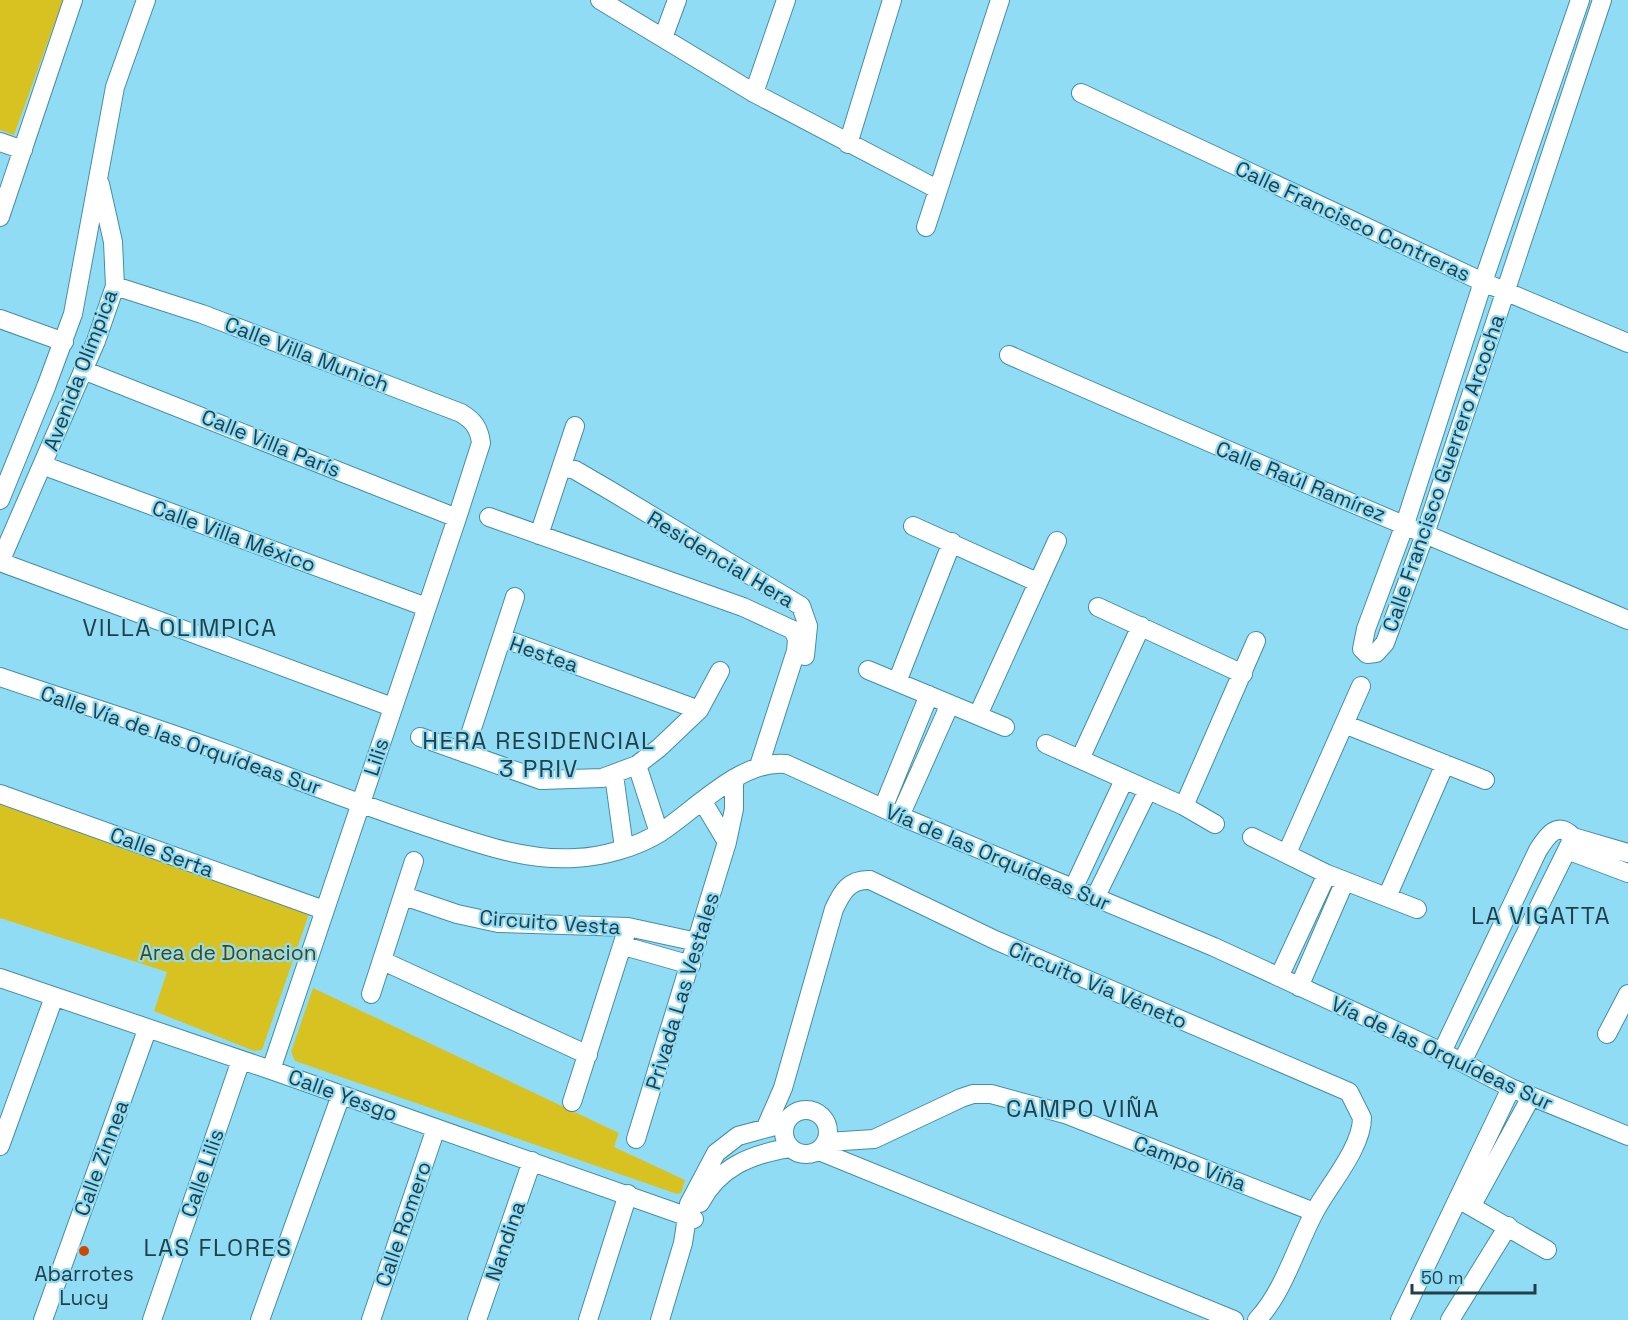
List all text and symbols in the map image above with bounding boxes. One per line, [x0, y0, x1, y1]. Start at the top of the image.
street label: Calle Francisco Contreras [1231, 155, 1475, 287]
street label: Avenida Olímpica [37, 285, 123, 455]
street label: Calle Villa Munich [221, 310, 393, 398]
street label: Calle Francisco Guerrero Arcocha [1376, 311, 1510, 635]
street label: Calle Villa París [197, 403, 345, 483]
street label: Calle Raúl Ramírez [1212, 435, 1390, 527]
street label: Calle Villa México [148, 494, 320, 578]
street label: Residencial Hera [643, 504, 799, 614]
district label: VILLA OLIMPICA [82, 612, 278, 643]
street label: Hestea [506, 630, 582, 678]
street label: Calle Vía de las Orquídeas Sur [37, 679, 325, 801]
district label: HERA RESIDENCIAL 3 PRIV [422, 725, 656, 784]
street label: Lilis [357, 735, 395, 779]
street label: Vía de las Orquídeas Sur [881, 797, 1115, 917]
street label: Calle Serta [106, 821, 218, 883]
street label: Privada Las Vestales [639, 889, 725, 1093]
district label: LA VIGATTA [1471, 900, 1611, 931]
street label: Circuito Vesta [479, 904, 621, 940]
street label: Circuito Vía Véneto [1005, 935, 1191, 1035]
park label: Area de Donacion [139, 939, 317, 966]
street label: Vía de las Orquídeas Sur [1327, 990, 1557, 1116]
street label: Calle Yesgo [285, 1063, 401, 1127]
district label: CAMPO VIÑA [1006, 1093, 1160, 1124]
street label: Calle Zinnea [68, 1096, 134, 1220]
street label: Calle Lilis [174, 1125, 230, 1221]
street label: Campo Viña [1130, 1129, 1250, 1197]
street label: Calle Romero [369, 1158, 437, 1290]
street label: Nandina [479, 1198, 531, 1284]
district label: LAS FLORES [143, 1232, 293, 1263]
marker: Abarrotes Lucy [77, 1244, 91, 1258]
scale bar [1412, 1257, 1535, 1295]
place label: Abarrotes Lucy [34, 1260, 134, 1311]
text: 50 m [1421, 1266, 1463, 1289]

